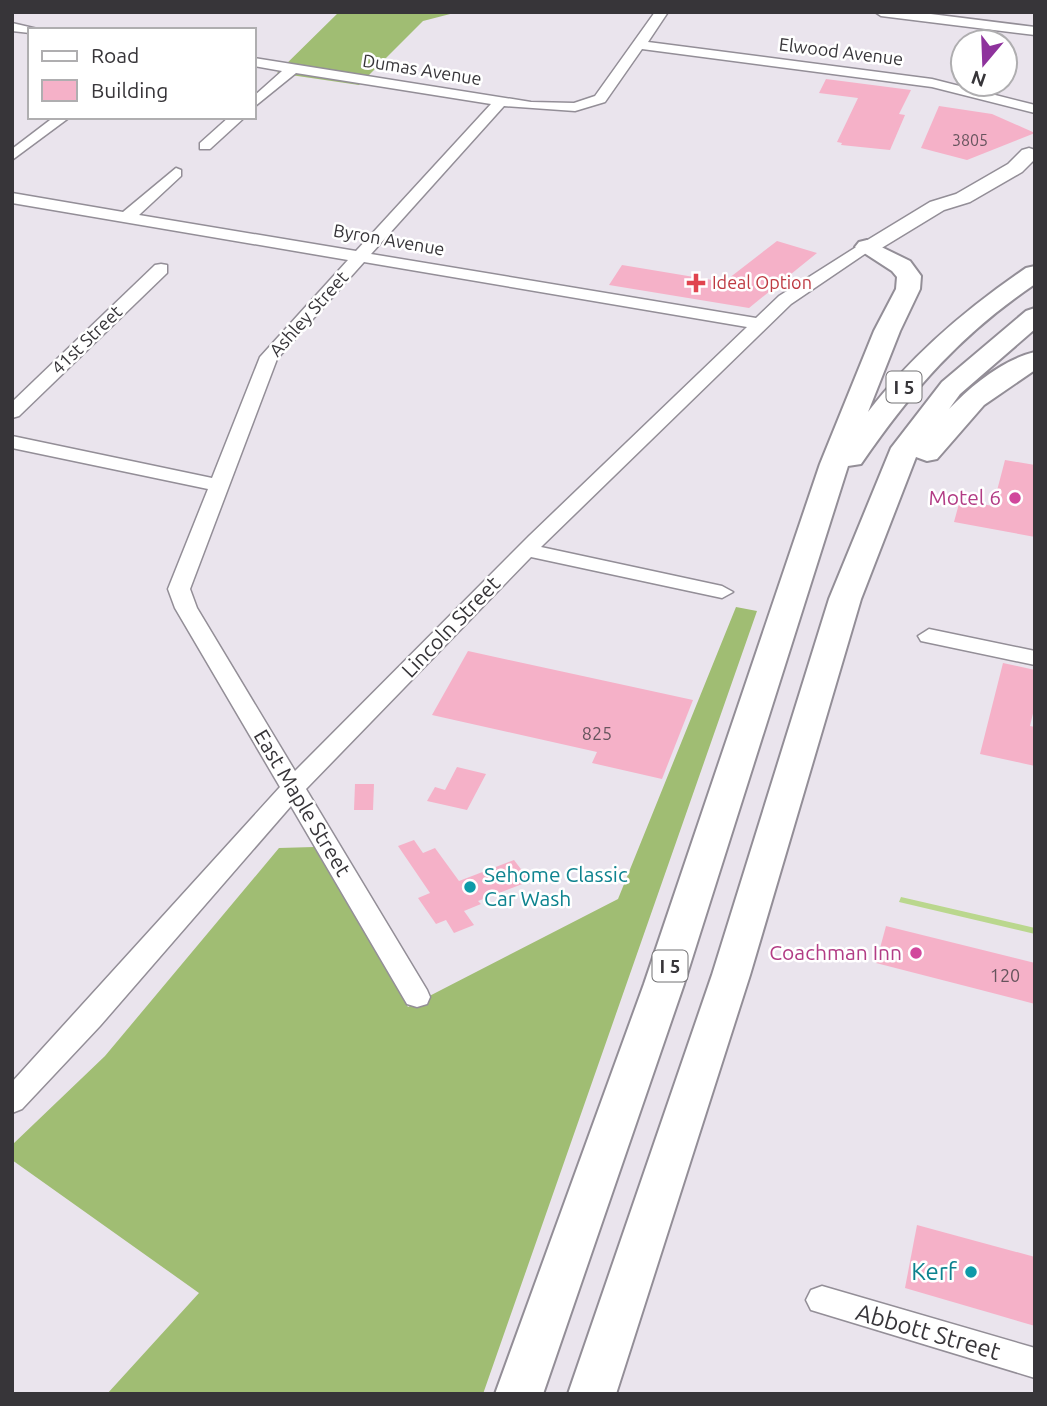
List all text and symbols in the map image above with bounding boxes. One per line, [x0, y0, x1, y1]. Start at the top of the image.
legend [28, 28, 256, 119]
north arrow [949, 28, 1019, 98]
street label: Elwood Avenue [778, 33, 904, 69]
text: Road [91, 43, 139, 67]
street label: Dumas Avenue [361, 50, 483, 88]
text: N [968, 66, 989, 92]
text: Building [91, 78, 168, 102]
house number: 3805 [952, 131, 988, 149]
street label: Byron Avenue [332, 219, 446, 259]
street label: Ashley Street [265, 267, 352, 360]
place label: Ideal Option [712, 272, 812, 292]
marker: Ideal Option [686, 273, 706, 293]
street label: 41st Street [47, 301, 125, 378]
road number: I 5 [886, 372, 922, 402]
place label: Motel 6 [929, 485, 1001, 509]
marker: Motel 6 [1007, 490, 1023, 506]
street label: Lincoln Street [396, 571, 504, 682]
house number: 825 [582, 723, 612, 743]
street label: East Maple Street [250, 725, 356, 880]
place label: Sehome Classic Car Wash [484, 862, 628, 910]
marker: Sehome Classic Car Wash [462, 879, 478, 895]
place label: Coachman Inn [769, 940, 902, 964]
marker: Coachman Inn [908, 945, 924, 961]
road number: I 5 [652, 950, 688, 982]
house number: 120 [990, 965, 1020, 985]
place label: Kerf [911, 1258, 958, 1285]
marker: Kerf [963, 1264, 979, 1280]
street label: Abbott Street [853, 1298, 1004, 1365]

